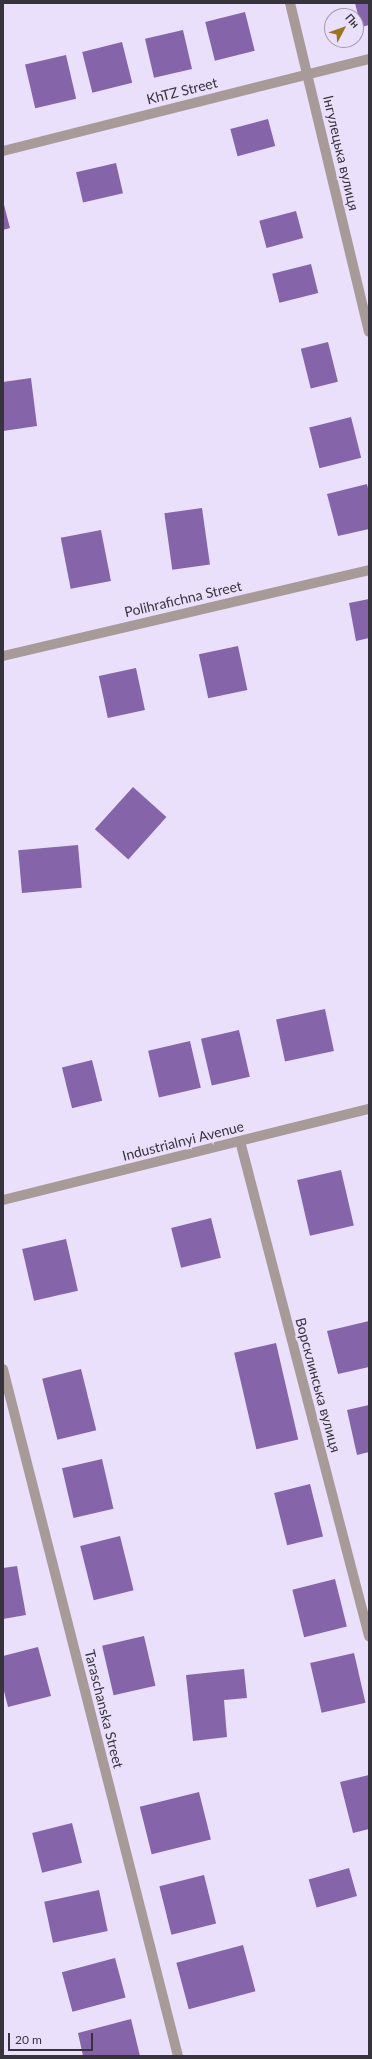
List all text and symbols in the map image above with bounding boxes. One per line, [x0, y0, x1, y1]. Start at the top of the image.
north arrow [324, 8, 364, 48]
text: Пн [343, 11, 362, 30]
street label: KhTZ Street [145, 74, 219, 108]
street label: Інгулецька вулиця [320, 94, 362, 212]
street label: Polihrafichna Street [123, 577, 243, 621]
street label: Industrialnyi Avenue [120, 1118, 246, 1164]
street label: Ворсклинська вулиця [292, 1316, 344, 1454]
street label: Taraschanska Street [81, 1648, 127, 1770]
scale bar [10, 2025, 95, 2051]
text: 20 m [15, 2032, 42, 2047]

